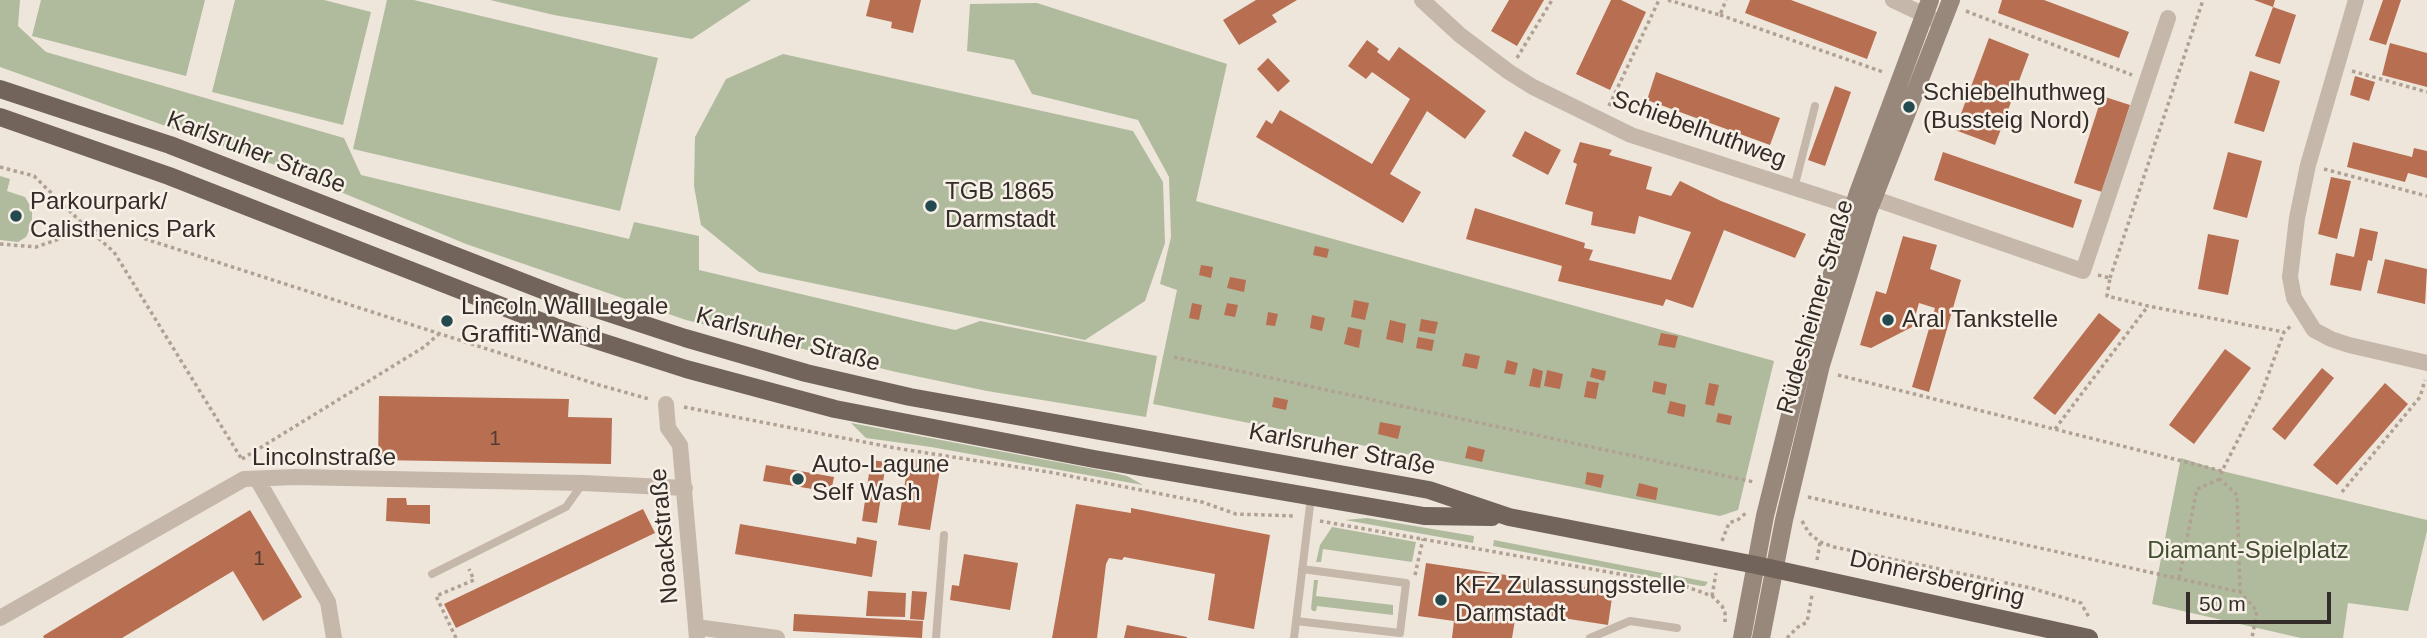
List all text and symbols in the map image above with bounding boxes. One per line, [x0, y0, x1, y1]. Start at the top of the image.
place label: Schiebelhuthweg (Bussteig Nord) [1923, 79, 2106, 135]
street label: Schiebelhuthweg [1608, 85, 1790, 175]
marker: Schiebelhuthweg (Bussteig Nord) [1901, 99, 1917, 115]
street label: Karlsruher Straße [162, 106, 350, 200]
place label: TGB 1865 Darmstadt [945, 178, 1056, 234]
place label: Parkourpark/ Calisthenics Park [30, 188, 215, 244]
street label: Rüdesheimer Straße [1772, 197, 1860, 417]
marker: TGB 1865 Darmstadt [923, 198, 939, 214]
marker: Parkourpark/ Calisthenics Park [8, 208, 24, 224]
place label: Lincoln Wall Legale Graffiti-Wand [461, 293, 668, 349]
street label: Karlsruher Straße [693, 302, 883, 378]
place label: Aral Tankstelle [1902, 306, 2058, 334]
marker: Aral Tankstelle [1880, 312, 1896, 328]
marker: Lincoln Wall Legale Graffiti-Wand [439, 313, 455, 329]
street label: Karlsruher Straße [1246, 418, 1438, 482]
house number: 1 [489, 426, 501, 452]
street label: Lincolnstraße [252, 444, 396, 472]
place label: Auto-Lagune Self Wash [812, 451, 949, 507]
street label: Noackstraße [645, 467, 685, 605]
marker: Auto-Lagune Self Wash [790, 471, 806, 487]
park label: Diamant-Spielplatz [2147, 537, 2349, 565]
street label: Donnersbergring [1847, 545, 2027, 613]
house number: 1 [253, 546, 265, 572]
place label: KFZ Zulassungsstelle Darmstadt [1455, 572, 1686, 628]
scale bar [2189, 578, 2334, 622]
marker: KFZ Zulassungsstelle Darmstadt [1433, 592, 1449, 608]
text: 50 m [2199, 592, 2246, 615]

